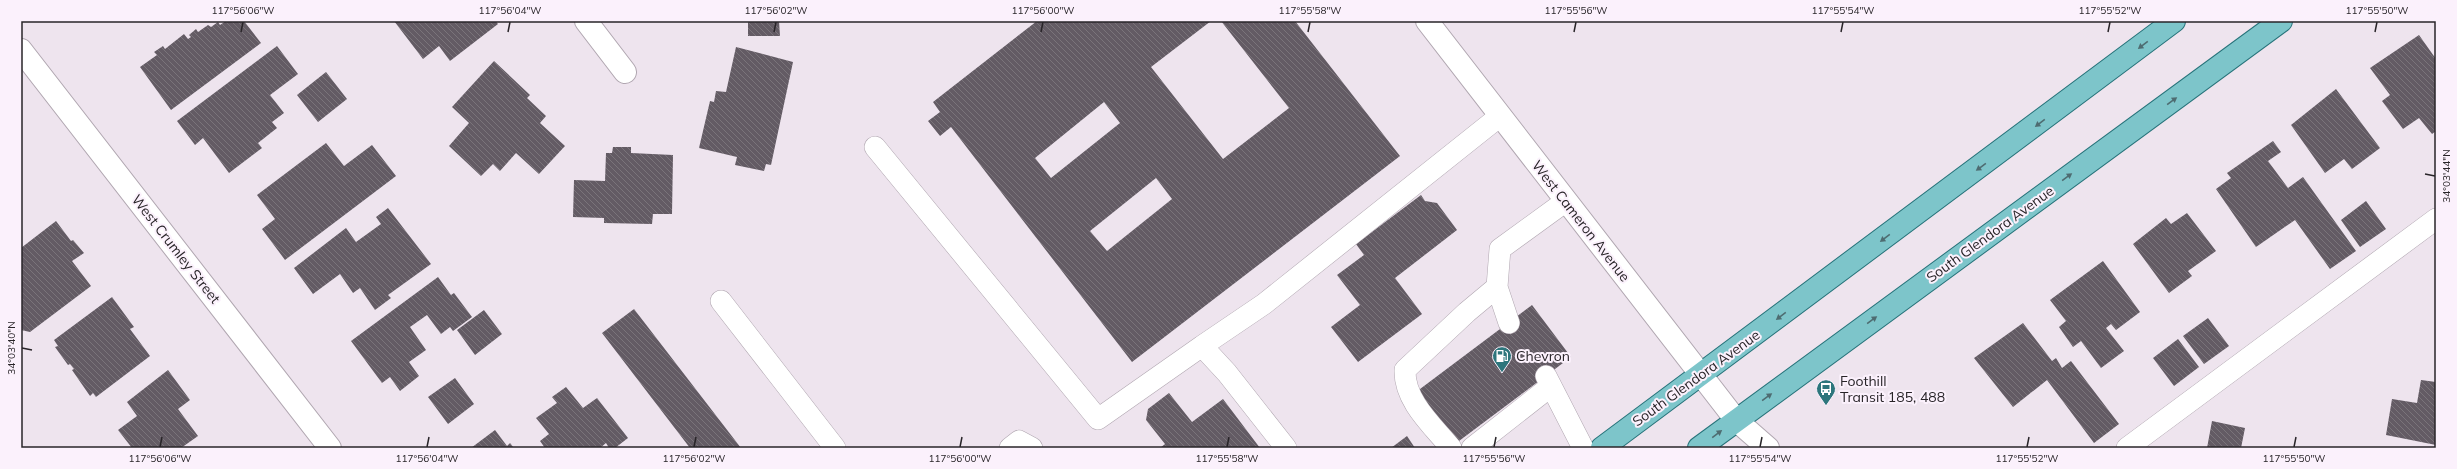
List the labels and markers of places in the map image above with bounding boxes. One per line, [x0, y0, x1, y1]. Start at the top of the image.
fuel station icon: Chevron [1491, 345, 1513, 373]
place label: Chevron [1516, 347, 1570, 365]
place label: Foothill Transit 185, 488 [1840, 372, 1945, 406]
bus stop icon: Foothill Transit 185, 488 [1815, 378, 1837, 406]

